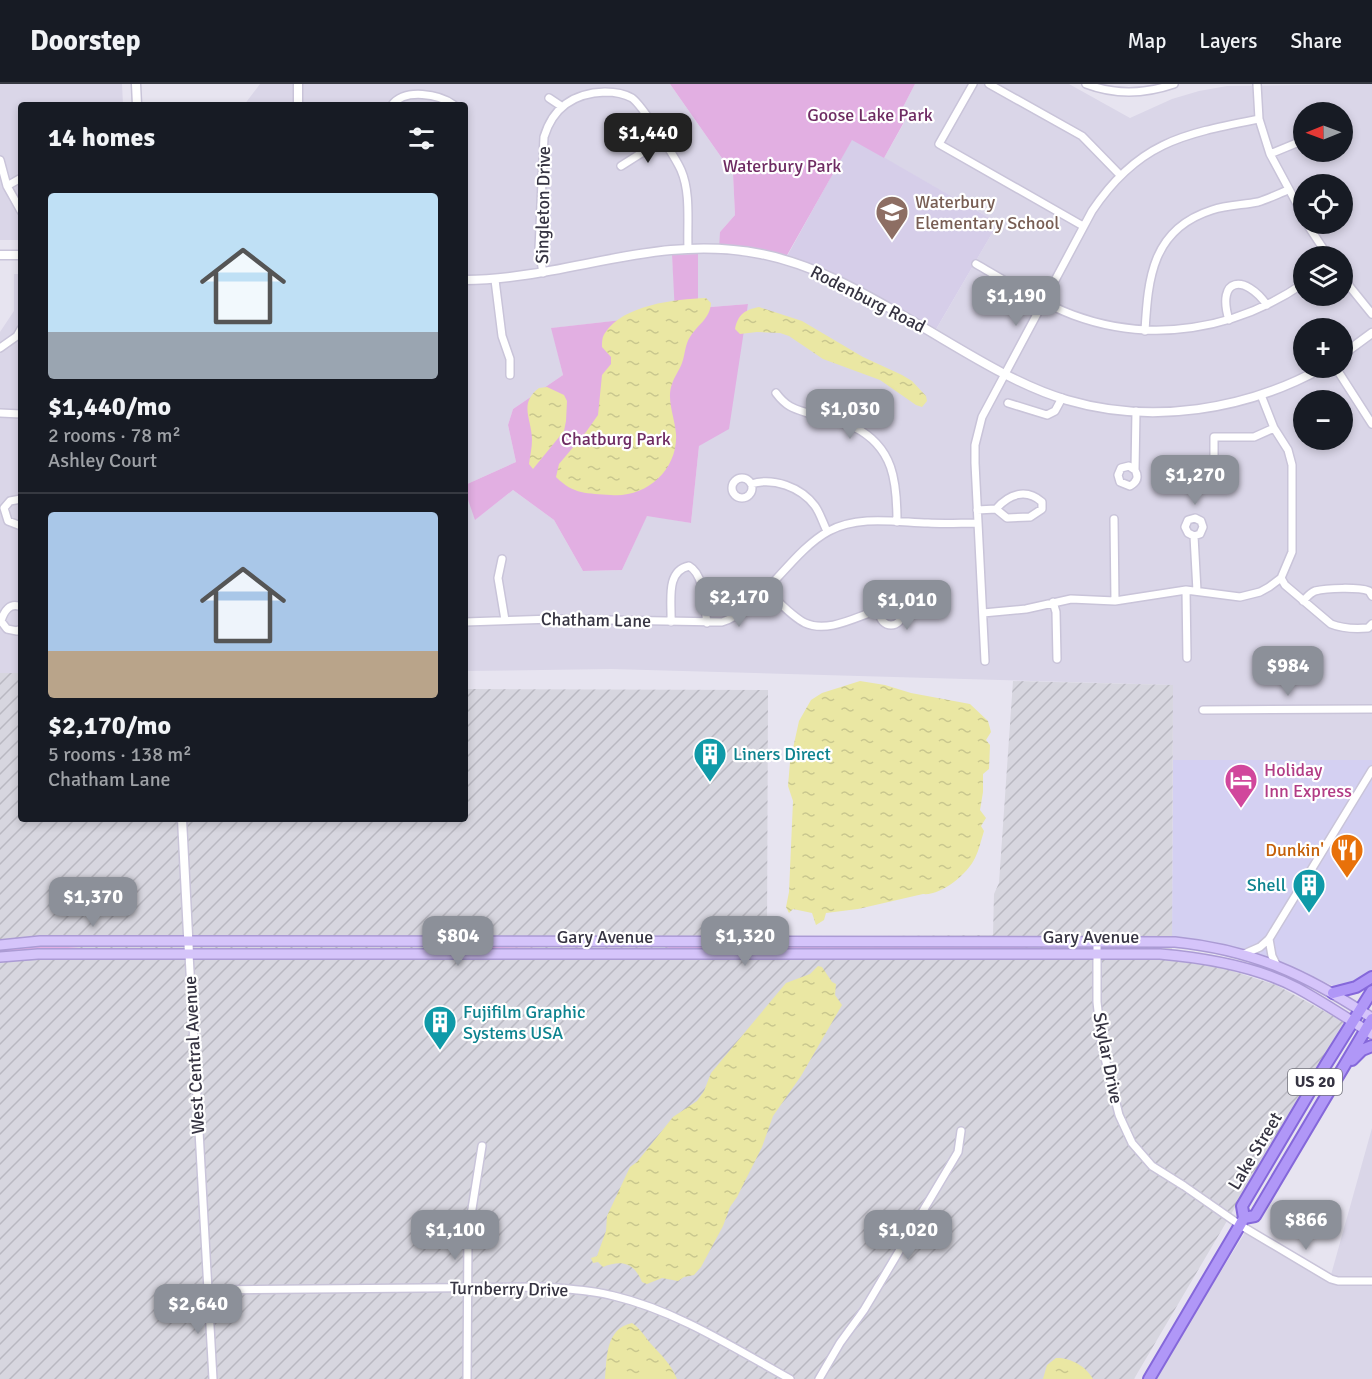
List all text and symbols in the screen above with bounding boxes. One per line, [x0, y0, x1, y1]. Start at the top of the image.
text: Doorstep [30, 24, 141, 58]
text: Map [1128, 28, 1166, 54]
text: Layers [1199, 28, 1257, 54]
text: Share [1290, 28, 1342, 54]
north arrow [1293, 102, 1353, 162]
map controls [1293, 102, 1353, 450]
park label: Goose Lake Park [807, 104, 933, 126]
pin: $1,440 [599, 113, 697, 164]
text: $1,440 [618, 120, 678, 145]
text: 14 homes [48, 122, 155, 154]
icon: filters [405, 122, 438, 155]
street label: Singleton Drive [531, 146, 555, 264]
park label: Waterbury Park [723, 155, 841, 177]
button: locate [1293, 174, 1353, 234]
place label: Waterbury Elementary School [915, 191, 1060, 234]
school or university icon: Waterbury Elementary School [874, 194, 910, 241]
icon: home [189, 232, 297, 340]
button: layers [1293, 246, 1353, 306]
street label: Rodenburg Road [807, 261, 929, 337]
pin: $1,190 [967, 276, 1065, 327]
text: $1,190 [986, 283, 1046, 308]
button: + [1293, 318, 1353, 378]
pin: $1,030 [801, 389, 899, 440]
button: − [1293, 390, 1353, 450]
text: $1,440/mo [48, 391, 171, 423]
text: $1,030 [820, 396, 880, 421]
text: 2 rooms · 78 m² [48, 423, 181, 448]
park label: Chatburg Park [561, 428, 671, 450]
text: Ashley Court [48, 448, 157, 473]
pin: $1,270 [1146, 455, 1244, 506]
text: $1,270 [1165, 462, 1225, 487]
icon: home [189, 551, 297, 659]
pin: $2,170 [690, 577, 788, 628]
pin: $1,010 [858, 580, 956, 631]
text: $2,170 [709, 584, 769, 609]
text: $1,010 [877, 587, 937, 612]
street label: Chatham Lane [541, 608, 651, 632]
pin: $984 [1252, 646, 1324, 697]
text: $984 [1266, 653, 1310, 678]
text: $2,170/mo [48, 710, 171, 742]
building icon: Liners Direct [692, 736, 728, 783]
text: 5 rooms · 138 m² [48, 742, 192, 767]
place label: Liners Direct [733, 743, 831, 765]
place label: Holiday Inn Express [1264, 759, 1352, 802]
hotel icon: Holiday Inn Express [1223, 762, 1259, 809]
text: Chatham Lane [48, 767, 171, 792]
restaurant icon: Dunkin' [1329, 832, 1365, 879]
place label: Dunkin' [1265, 839, 1324, 861]
building icon: Shell [1291, 867, 1327, 914]
place label: Shell [1247, 874, 1286, 896]
pin: $1,370 [44, 877, 142, 928]
text: $1,370 [63, 884, 123, 909]
pin: $804 [422, 916, 494, 967]
pin: $1,320 [696, 916, 794, 967]
text: $804 [436, 923, 480, 948]
text: $1,320 [715, 923, 775, 948]
street label: Gary Avenue [557, 926, 653, 948]
street label: Gary Avenue [1043, 926, 1139, 948]
street label: West Central Avenue [179, 975, 209, 1135]
place label: Fujifilm Graphic Systems USA [463, 1001, 585, 1044]
building icon: Fujifilm Graphic Systems USA [422, 1004, 458, 1051]
street label: Skylar Drive [1088, 1010, 1128, 1106]
road number: US 20 [1288, 1069, 1342, 1095]
street label: Lake Street [1223, 1108, 1287, 1194]
pin: $866 [1270, 1200, 1342, 1251]
text: $866 [1284, 1207, 1328, 1232]
pin: $1,100 [406, 1210, 504, 1261]
pin: $1,020 [859, 1210, 957, 1261]
text: $1,100 [425, 1217, 485, 1242]
text: $1,020 [878, 1217, 938, 1242]
street label: Turnberry Drive [450, 1277, 568, 1301]
pin: $2,640 [149, 1284, 247, 1335]
text: $2,640 [168, 1291, 228, 1316]

